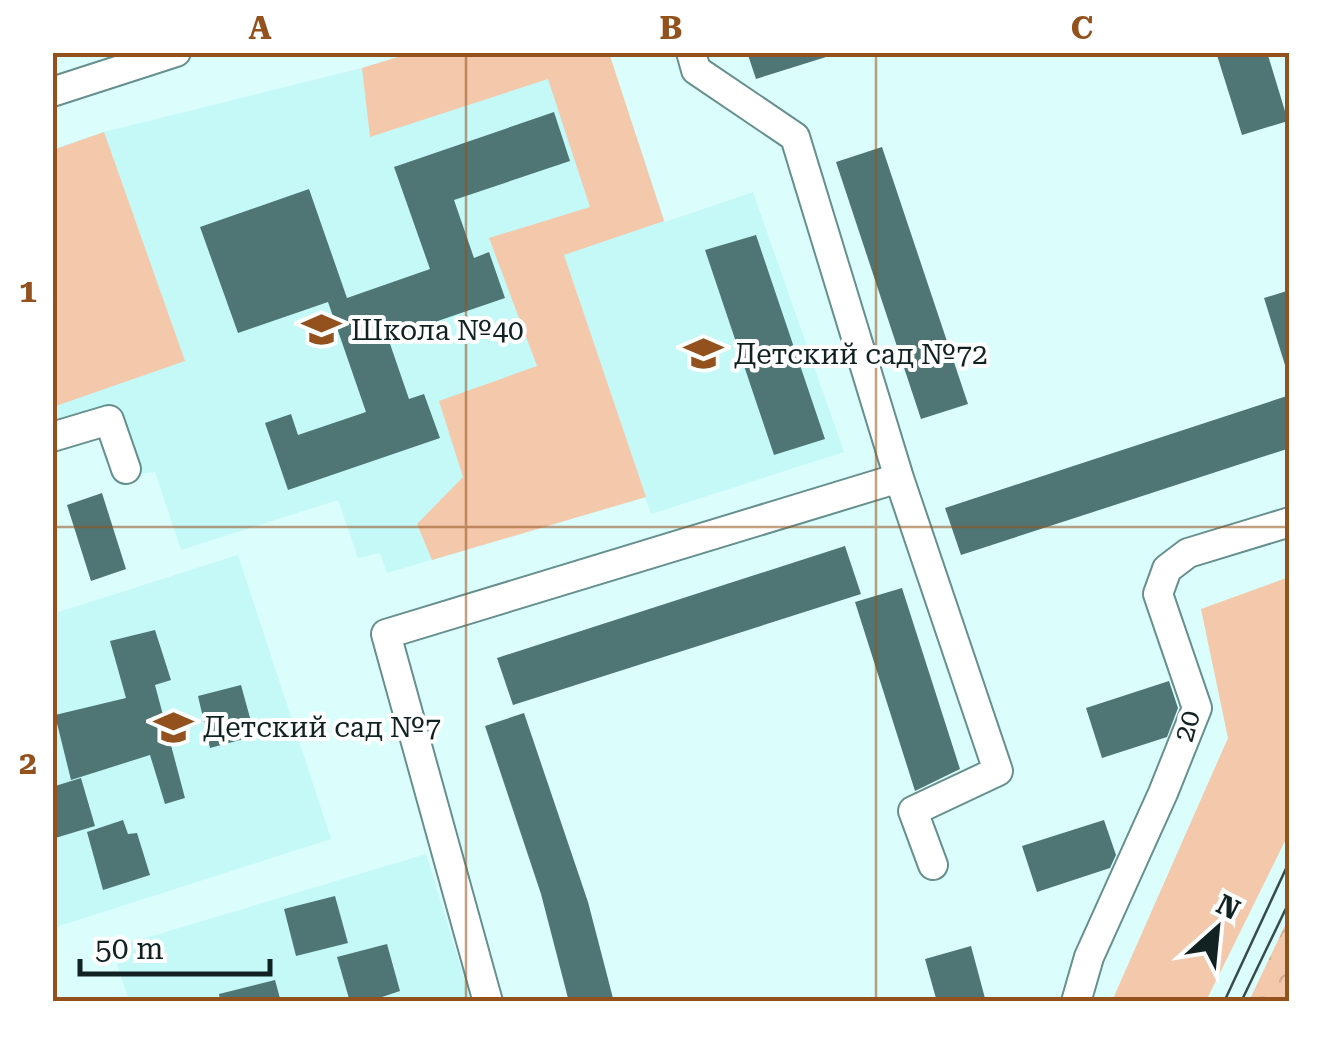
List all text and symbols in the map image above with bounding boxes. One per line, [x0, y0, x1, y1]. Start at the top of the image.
text: A [248, 9, 272, 47]
text: B [659, 9, 683, 47]
text: C [1071, 9, 1093, 47]
text: 1 [19, 272, 37, 310]
school or university icon: Школа №40 [300, 309, 342, 351]
place label: Школа №40 [351, 314, 524, 347]
school or university icon: Детский сад №72 [683, 333, 725, 375]
place label: Детский сад №72 [734, 338, 988, 371]
school or university icon: Детский сад №7 [152, 706, 194, 748]
street label: 20 [1167, 707, 1207, 745]
place label: Детский сад №7 [203, 711, 441, 744]
text: 2 [19, 744, 37, 782]
north arrow [1167, 879, 1267, 979]
text: N [1211, 888, 1245, 927]
scale bar [80, 914, 270, 976]
text: 50 m [95, 931, 164, 966]

